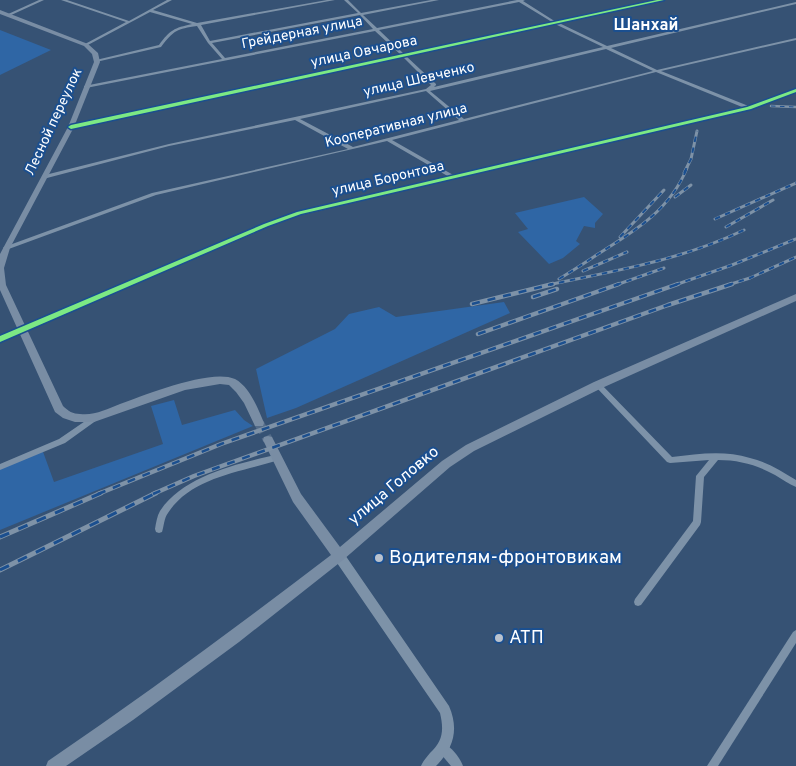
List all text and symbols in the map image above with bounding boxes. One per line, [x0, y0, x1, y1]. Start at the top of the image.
street label: Грейдерная улица [240, 13, 364, 53]
district label: Шанхай [614, 16, 678, 36]
street label: улица Овчарова [309, 32, 419, 72]
street label: улица Шевченко [362, 59, 476, 101]
street label: Лесной переулок [22, 66, 86, 178]
street label: Кооперативная улица [323, 100, 469, 152]
street label: улица Боронтова [330, 158, 446, 200]
street label: улица Головко [345, 442, 443, 530]
place label: Водителям-фронтовикам [389, 546, 622, 570]
marker: Водителям-фронтовикам [373, 552, 385, 564]
place label: АТП [509, 626, 544, 650]
marker: АТП [493, 632, 505, 644]

